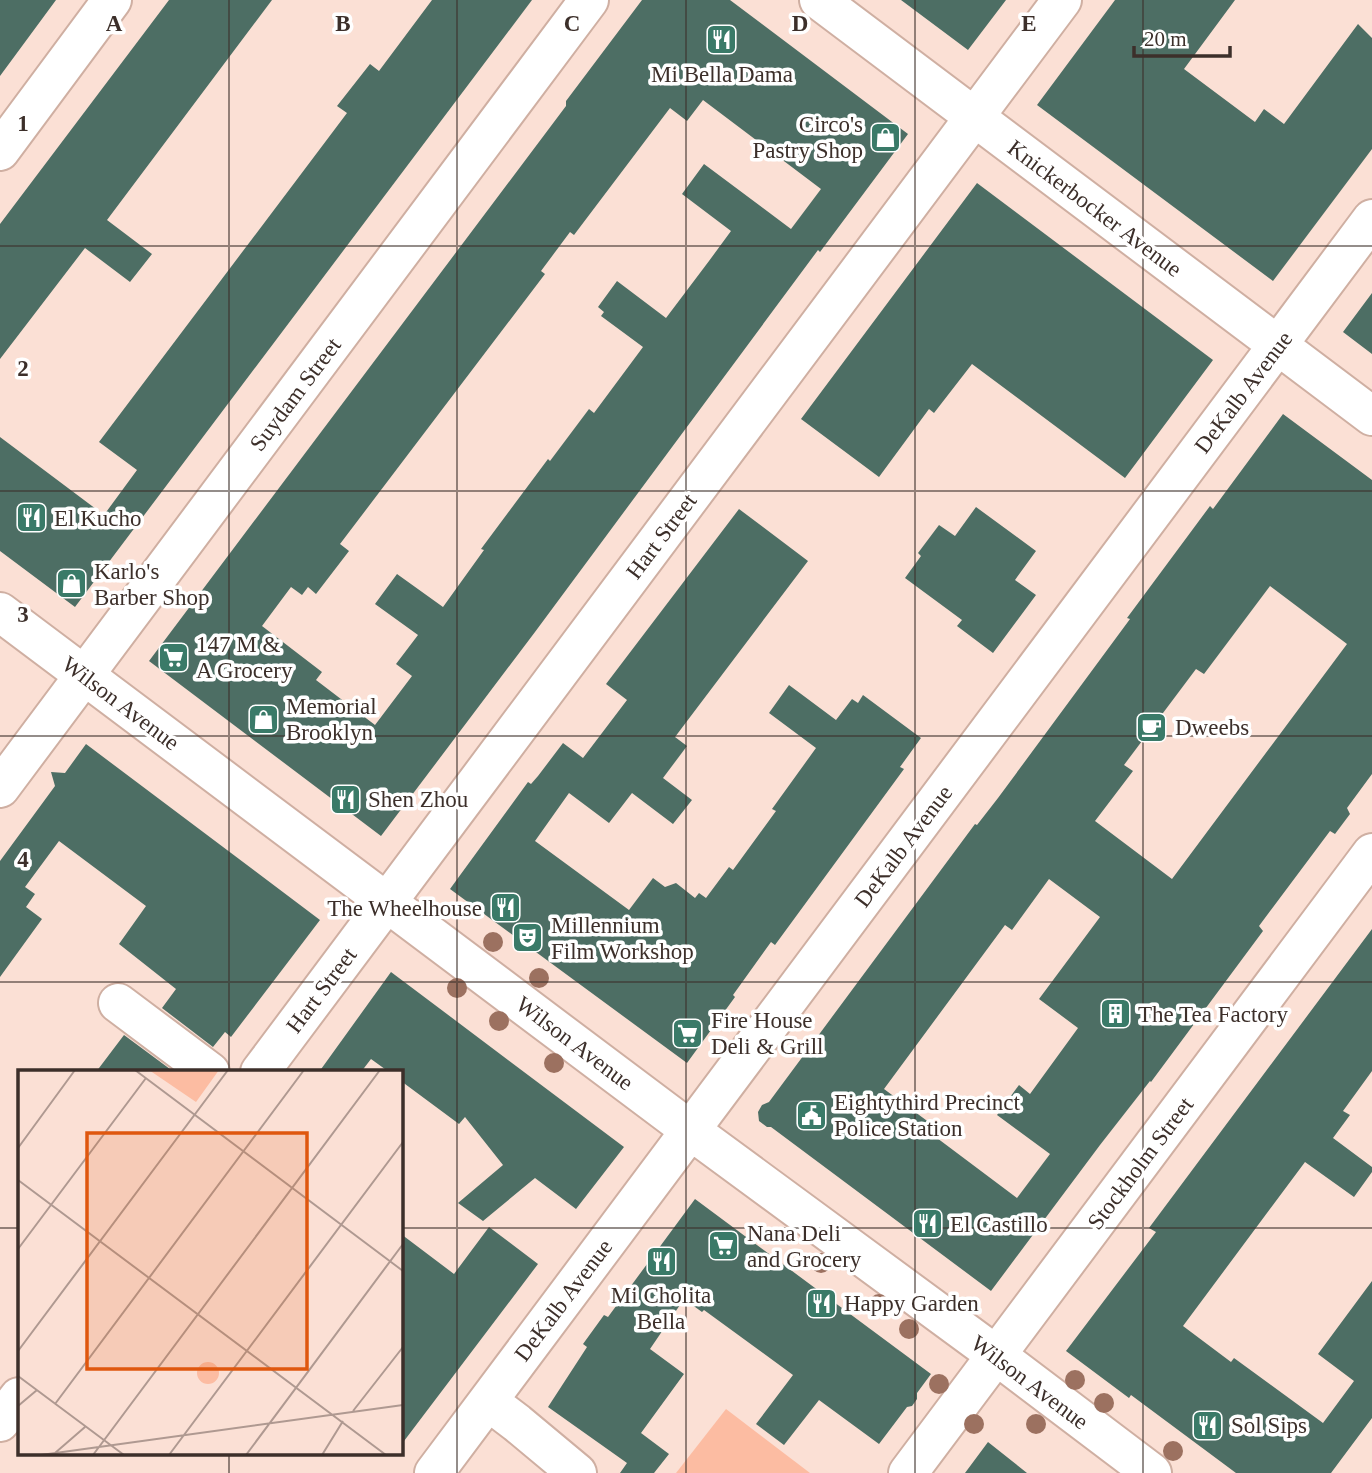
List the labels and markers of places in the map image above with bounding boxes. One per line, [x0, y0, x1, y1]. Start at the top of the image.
restaurant icon: Mi Bella Dama [705, 23, 739, 57]
place label: Mi Bella Dama [651, 62, 793, 87]
place label: Circo's Pastry Shop [752, 112, 863, 163]
shop icon: Circo's Pastry Shop [869, 120, 903, 154]
restaurant icon: El Kucho [14, 501, 48, 535]
place label: El Kucho [54, 506, 142, 531]
place label: Karlo's Barber Shop [94, 559, 210, 610]
shop icon: Karlo's Barber Shop [54, 567, 88, 601]
place label: 147 M & A Grocery [196, 632, 293, 683]
supermarket icon: 147 M & A Grocery [156, 640, 190, 674]
place label: Memorial Brooklyn [286, 694, 377, 745]
shop icon: Memorial Brooklyn [246, 702, 280, 736]
cafe icon: Dweebs [1135, 710, 1169, 744]
place label: Dweebs [1175, 715, 1249, 740]
restaurant icon: Shen Zhou [328, 782, 362, 816]
place label: Shen Zhou [368, 787, 469, 812]
restaurant icon: The Wheelhouse [488, 891, 522, 925]
place label: The Wheelhouse [327, 896, 482, 921]
place label: Millennium Film Workshop [551, 913, 694, 964]
theatre icon: Millennium Film Workshop [511, 921, 545, 955]
building icon: The Tea Factory [1098, 997, 1132, 1031]
place label: The Tea Factory [1138, 1002, 1288, 1027]
place label: Fire House Deli & Grill [711, 1008, 823, 1059]
supermarket icon: Fire House Deli & Grill [671, 1016, 705, 1050]
place label: Eightythird Precinct Police Station [834, 1090, 1020, 1141]
public building icon: Eightythird Precinct Police Station [794, 1098, 828, 1132]
restaurant icon: El Castillo [910, 1207, 944, 1241]
place label: El Castillo [950, 1212, 1048, 1237]
place label: Nana Deli and Grocery [747, 1221, 862, 1272]
supermarket icon: Nana Deli and Grocery [707, 1229, 741, 1263]
restaurant icon: Mi Cholita Bella [644, 1244, 678, 1278]
place label: Mi Cholita Bella [611, 1283, 711, 1334]
restaurant icon: Happy Garden [804, 1286, 838, 1320]
place label: Happy Garden [844, 1291, 979, 1316]
restaurant icon: Sol Sips [1191, 1408, 1225, 1442]
place label: Sol Sips [1231, 1413, 1307, 1438]

